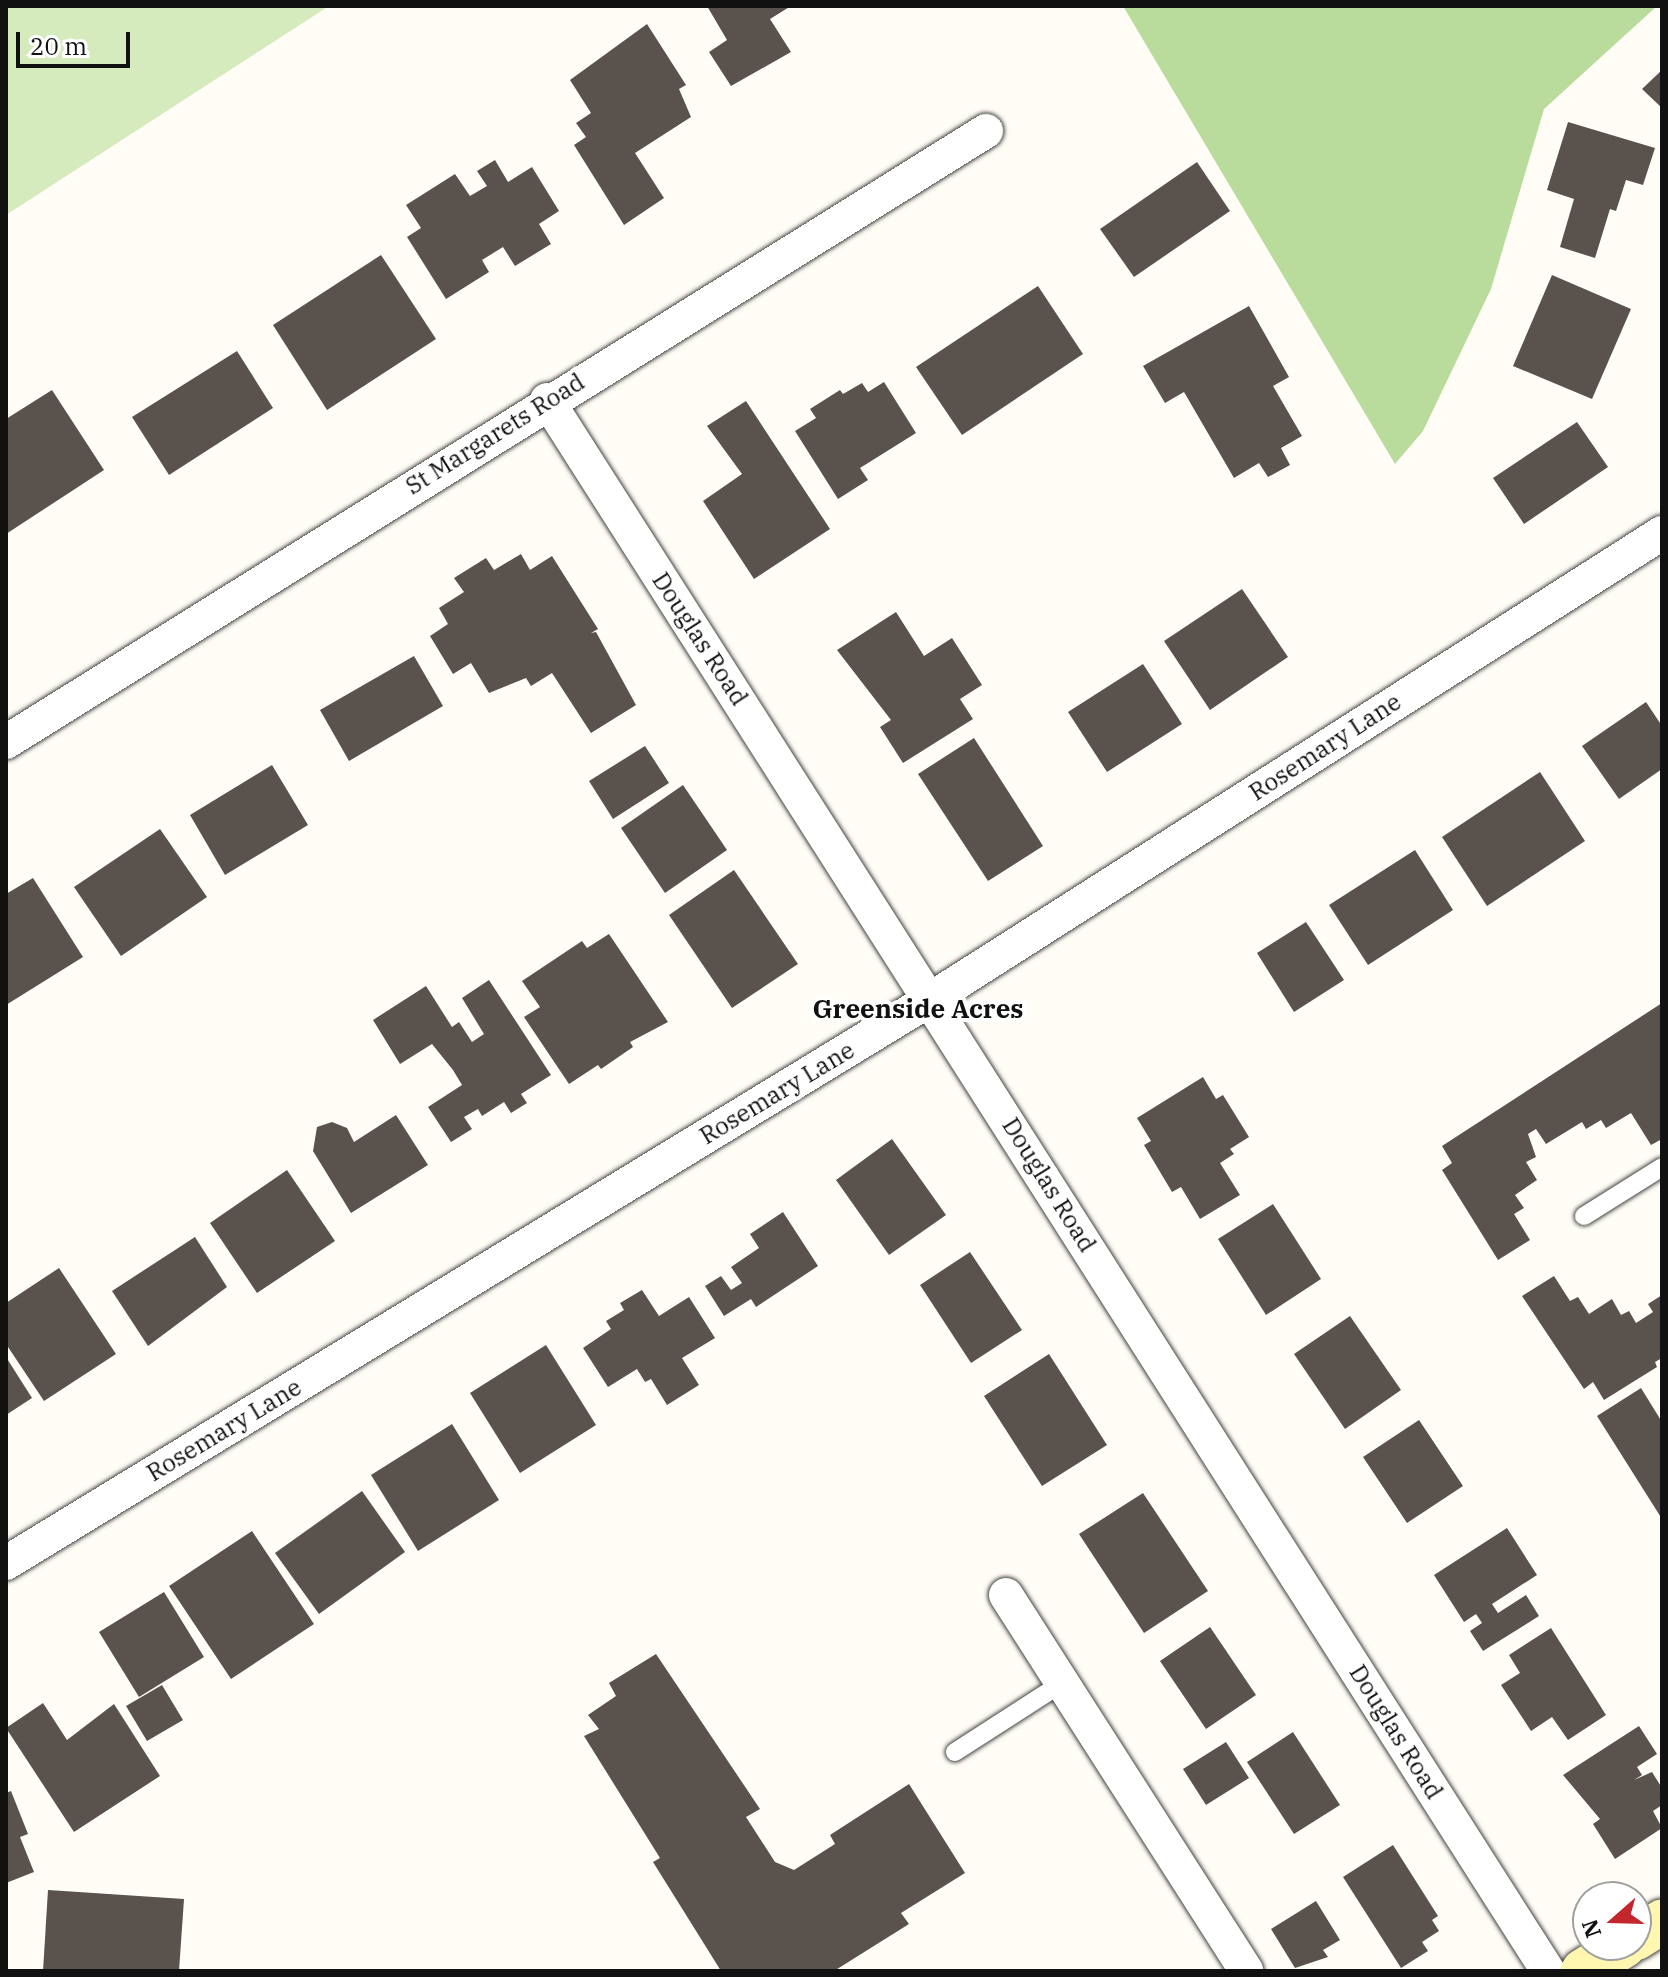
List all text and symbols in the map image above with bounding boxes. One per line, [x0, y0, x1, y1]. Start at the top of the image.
scale bar [20, 16, 134, 66]
text: 20 m [30, 30, 87, 62]
street label: St Margarets Road [400, 367, 590, 501]
street label: Douglas Road [646, 567, 754, 711]
street label: Rosemary Lane [1244, 687, 1406, 807]
district label: Greenside Acres [812, 993, 1024, 1025]
street label: Rosemary Lane [695, 1036, 859, 1150]
street label: Douglas Road [996, 1112, 1102, 1258]
street label: Rosemary Lane [142, 1373, 306, 1487]
street label: Douglas Road [1343, 1659, 1449, 1805]
north arrow [1572, 1881, 1652, 1961]
text: N [1574, 1916, 1607, 1942]

